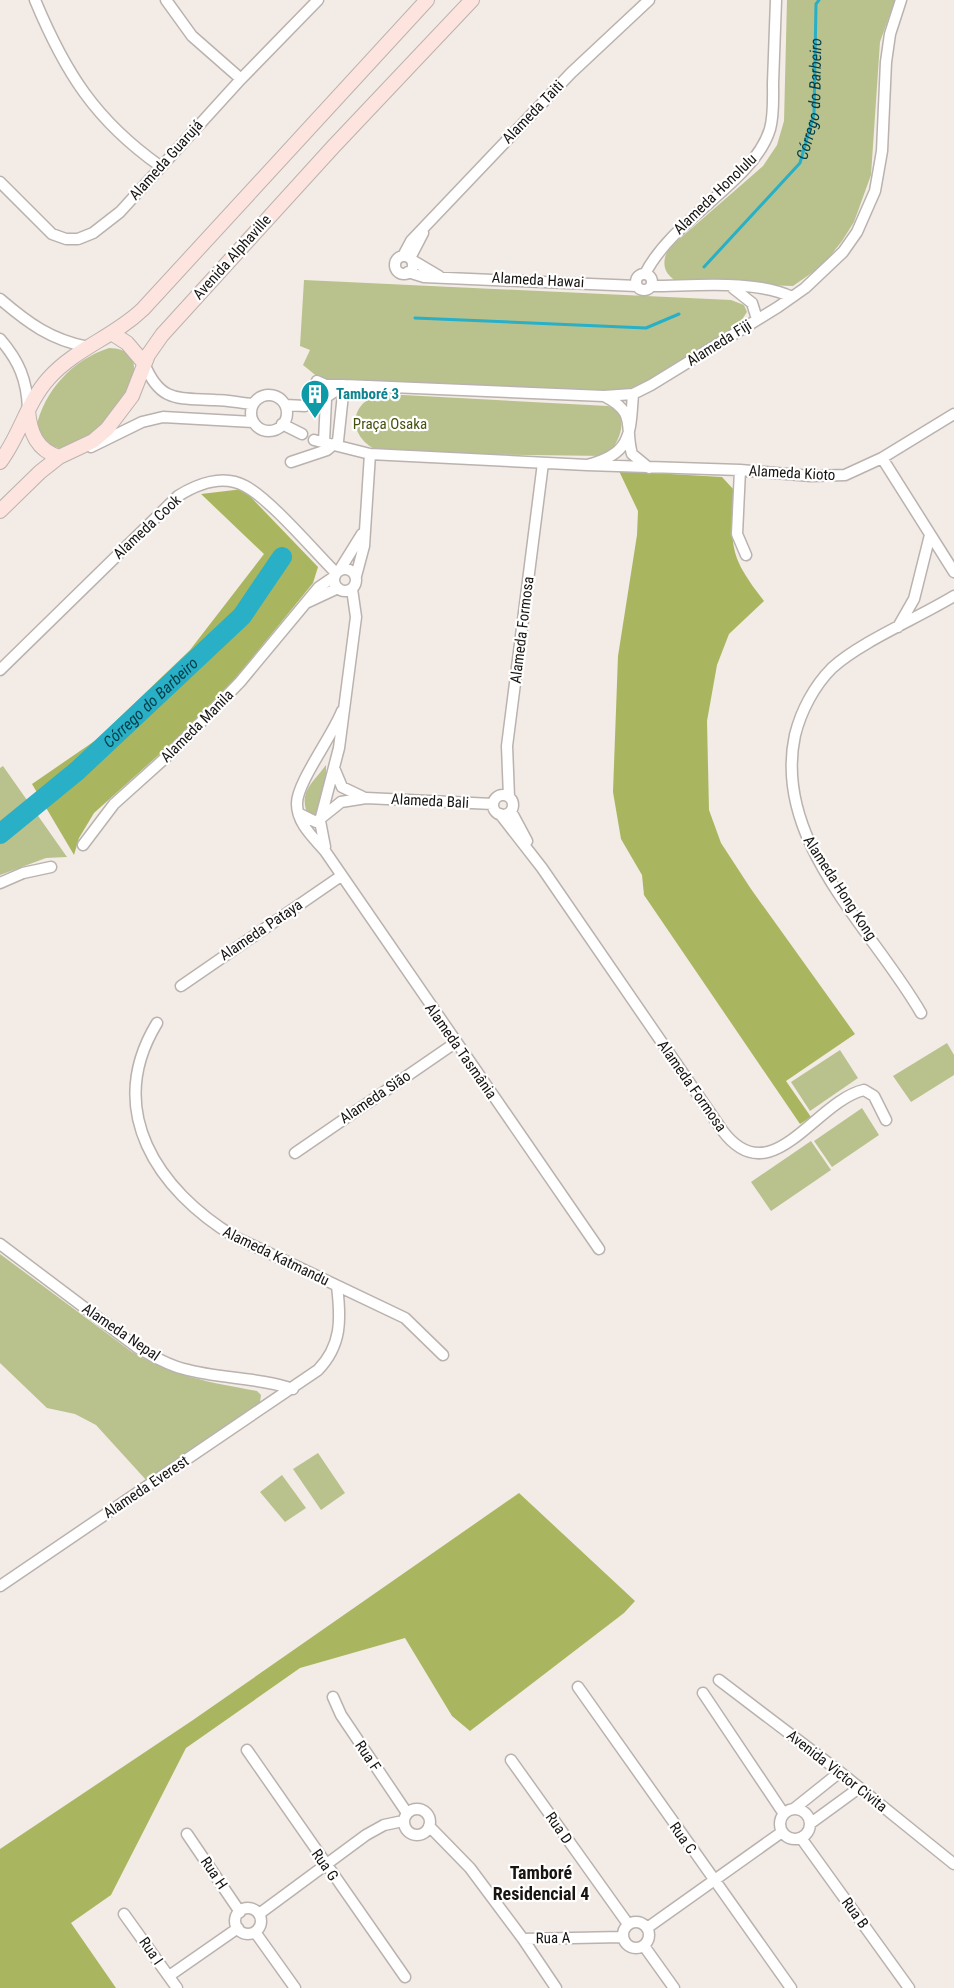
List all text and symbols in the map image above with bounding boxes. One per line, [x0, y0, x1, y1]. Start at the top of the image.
water label: Córrego do Barbeiro [792, 38, 825, 162]
street label: Alameda Taiti [498, 77, 568, 147]
street label: Alameda Guarujá [125, 116, 207, 204]
street label: Alameda Honolulu [670, 150, 760, 238]
street label: Avenida Alphaville [189, 211, 275, 303]
street label: Alameda Hawai [491, 269, 585, 291]
street label: Alameda Fiji [683, 316, 755, 370]
building icon: Tamboré 3 [299, 378, 331, 420]
place label: Tamboré 3 [336, 385, 399, 403]
park label: Praça Osaka [353, 415, 427, 433]
street label: Alameda Kioto [748, 462, 836, 484]
street label: Alameda Cook [109, 491, 185, 563]
street label: Alameda Formosa [507, 575, 537, 685]
water label: Córrego do Barbeiro [99, 653, 202, 751]
street label: Alameda Manila [157, 686, 237, 766]
street label: Alameda Bali [391, 790, 469, 812]
street label: Alameda Hong Kong [800, 832, 880, 944]
street label: Alameda Pataya [216, 896, 306, 964]
street label: Alameda Tasmânia [421, 1000, 501, 1102]
street label: Alameda Formosa [654, 1037, 730, 1135]
street label: Alameda Sião [336, 1067, 414, 1127]
street label: Alameda Katmandu [220, 1223, 332, 1289]
street label: Alameda Nepal [79, 1299, 163, 1365]
street label: Alameda Everest [100, 1452, 192, 1522]
street label: Avenida Victor Civita [783, 1726, 891, 1816]
street label: Rua F [351, 1737, 385, 1775]
street label: Rua D [542, 1809, 576, 1847]
street label: Rua C [666, 1819, 700, 1857]
street label: Rua G [308, 1846, 342, 1884]
street label: Rua H [197, 1853, 231, 1893]
district label: Tamboré Residencial 4 [493, 1862, 589, 1904]
street label: Rua B [838, 1894, 872, 1932]
street label: Rua A [536, 1929, 571, 1947]
street label: Rua I [135, 1934, 167, 1968]

